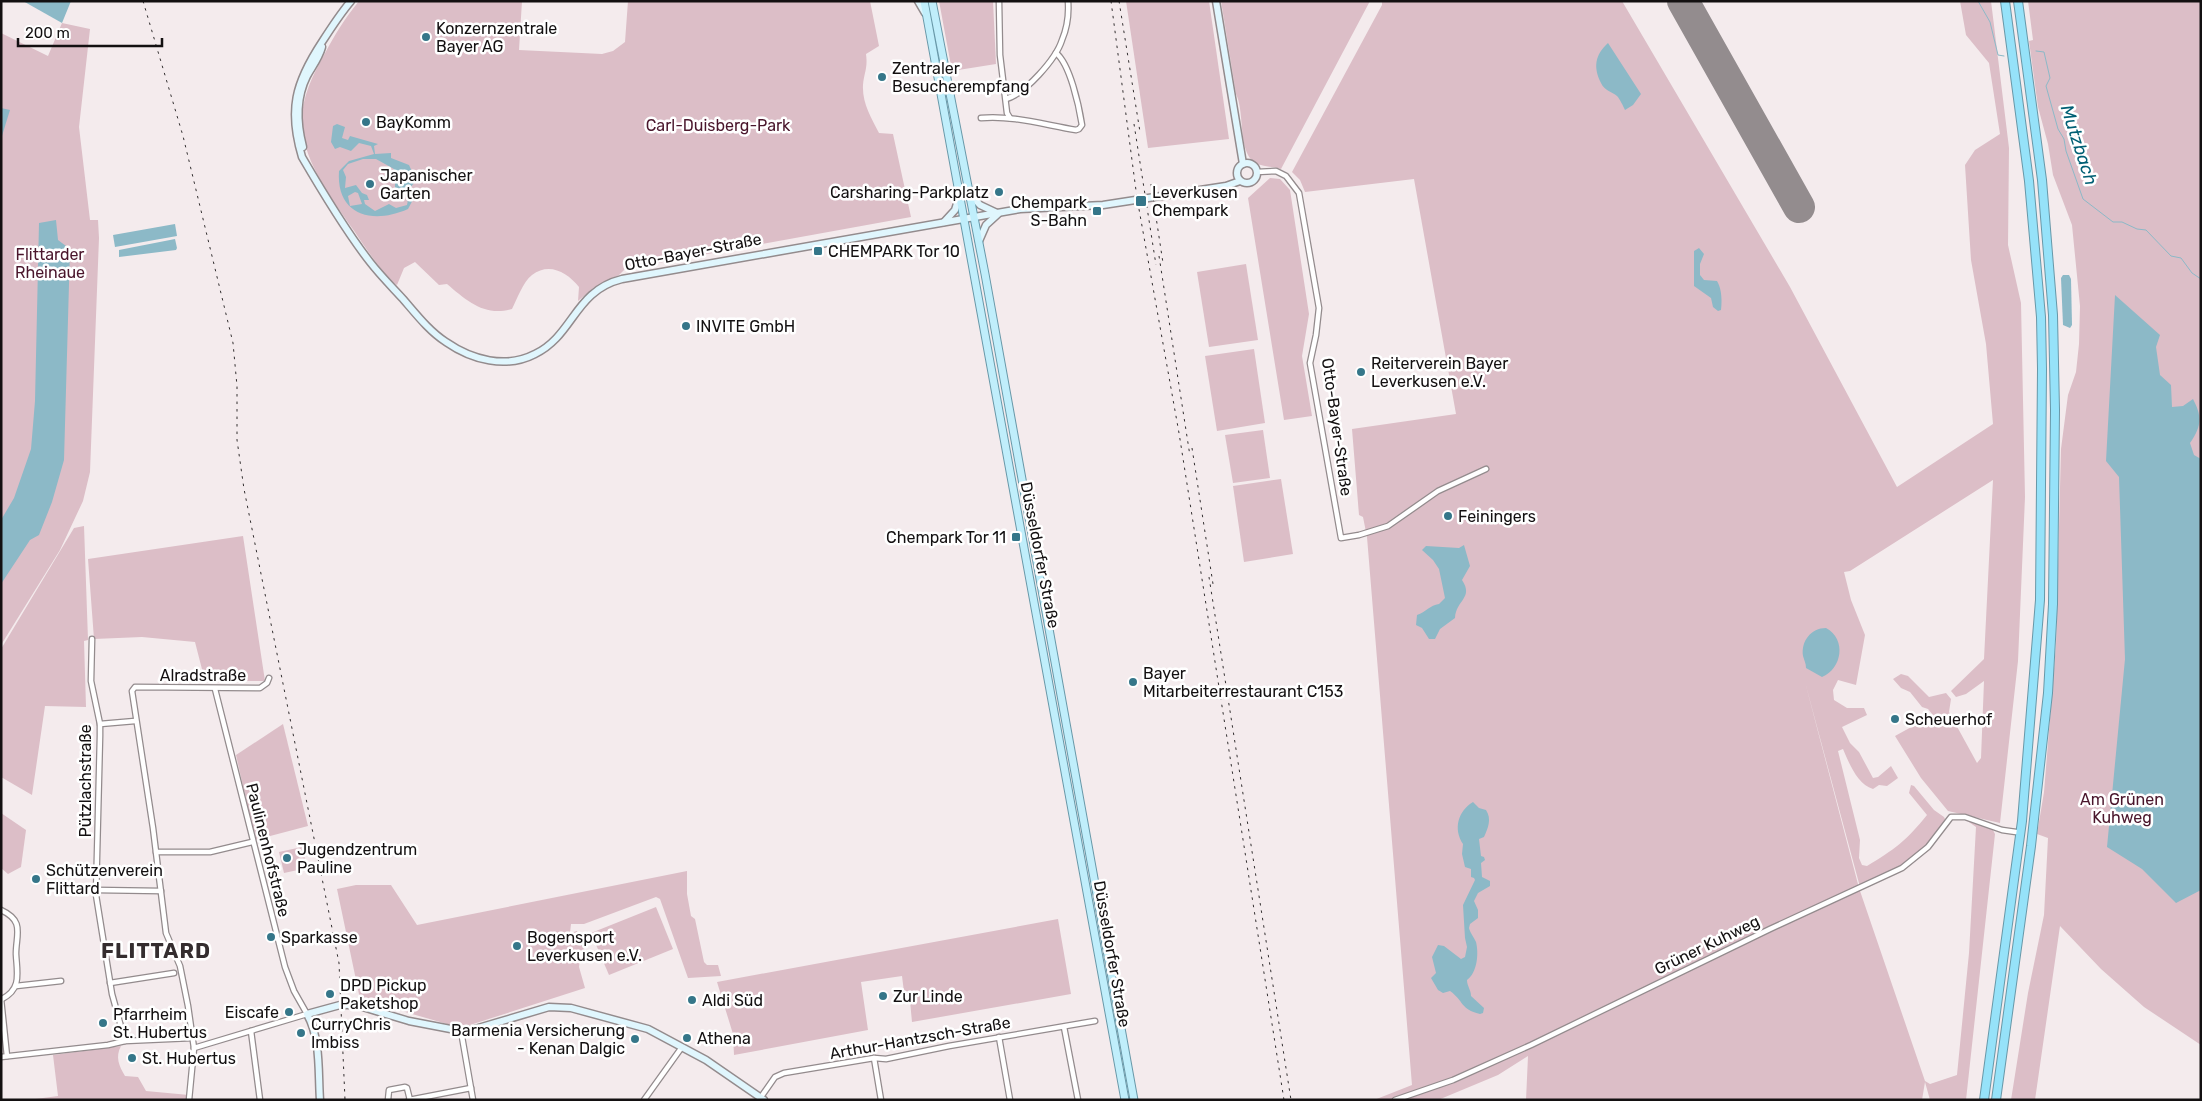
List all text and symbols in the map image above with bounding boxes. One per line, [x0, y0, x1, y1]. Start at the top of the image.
scale bar [18, 15, 161, 47]
place label: Konzernzentrale Bayer AG [436, 19, 557, 56]
text: 200 m [25, 24, 70, 42]
marker: Konzernzentrale Bayer AG [420, 31, 432, 43]
place label: Zentraler Besucherempfang [892, 59, 1030, 96]
marker: Zentraler Besucherempfang [876, 71, 888, 83]
water label: Mutzbach [2056, 102, 2102, 188]
place label: BayKomm [376, 113, 451, 132]
marker: BayKomm [360, 116, 372, 128]
park label: Carl-Duisberg-Park [646, 116, 791, 135]
place label: Japanischer Garten [380, 166, 473, 203]
marker: Japanischer Garten [364, 178, 376, 190]
place label: Carsharing-Parkplatz [830, 183, 989, 202]
place label: Leverkusen Chempark [1152, 183, 1238, 220]
marker: Carsharing-Parkplatz [993, 186, 1005, 198]
place label: Chempark S-Bahn [1011, 193, 1088, 230]
marker: Leverkusen Chempark [1134, 194, 1148, 208]
marker: Chempark S-Bahn [1091, 205, 1103, 217]
street label: Otto-Bayer-Straße [623, 229, 763, 275]
place label: CHEMPARK Tor 10 [828, 242, 960, 261]
park label: Flittarder Rheinaue [15, 245, 85, 282]
marker: CHEMPARK Tor 10 [812, 245, 824, 257]
place label: INVITE GmbH [696, 317, 795, 336]
marker: INVITE GmbH [680, 320, 692, 332]
place label: Reiterverein Bayer Leverkusen e.V. [1371, 354, 1508, 391]
street label: Otto-Bayer-Straße [1318, 357, 1356, 497]
marker: Reiterverein Bayer Leverkusen e.V. [1355, 366, 1367, 378]
street label: Düsseldorfer Straße [1016, 480, 1064, 630]
place label: Feiningers [1458, 507, 1536, 526]
marker: Feiningers [1442, 510, 1454, 522]
place label: Chempark Tor 11 [886, 528, 1006, 547]
marker: Chempark Tor 11 [1010, 531, 1022, 543]
place label: Bayer Mitarbeiterrestaurant C153 [1143, 664, 1343, 701]
street label: Alradstraße [160, 666, 246, 685]
marker: Bayer Mitarbeiterrestaurant C153 [1127, 676, 1139, 688]
place label: Scheuerhof [1905, 710, 1993, 729]
marker: Scheuerhof [1889, 713, 1901, 725]
street label: Pützlachstraße [76, 724, 95, 838]
street label: Paulinenhofstraße [242, 781, 294, 919]
park label: Am Grünen Kuhweg [2080, 790, 2164, 827]
place label: Jugendzentrum Pauline [297, 840, 417, 877]
marker: Jugendzentrum Pauline [281, 852, 293, 864]
place label: Schützenverein Flittard [46, 861, 163, 898]
marker: Schützenverein Flittard [30, 873, 42, 885]
street label: Düsseldorfer Straße [1090, 879, 1134, 1029]
street label: Grüner Kuhweg [1651, 911, 1763, 979]
place label: Sparkasse [281, 928, 358, 947]
place label: Bogensport Leverkusen e.V. [527, 928, 642, 965]
marker: Sparkasse [265, 931, 277, 943]
district label: FLITTARD [101, 938, 211, 963]
marker: Bogensport Leverkusen e.V. [511, 940, 523, 952]
place label: DPD Pickup Paketshop [340, 976, 427, 1013]
place label: Zur Linde [893, 987, 963, 1006]
marker: DPD Pickup Paketshop [324, 988, 336, 1000]
marker: Zur Linde [877, 990, 889, 1002]
place label: Aldi Süd [702, 991, 763, 1010]
marker: Aldi Süd [686, 994, 698, 1006]
place label: Eiscafe [225, 1003, 279, 1022]
place label: Pfarrheim St. Hubertus [113, 1005, 207, 1042]
marker: Eiscafe [283, 1006, 295, 1018]
street label: Arthur-Hantzsch-Straße [828, 1013, 1012, 1063]
place label: CurryChris Imbiss [311, 1015, 391, 1052]
marker: Pfarrheim St. Hubertus [97, 1017, 109, 1029]
place label: Barmenia Versicherung - Kenan Dalgic [451, 1021, 625, 1058]
marker: CurryChris Imbiss [295, 1027, 307, 1039]
place label: Athena [697, 1029, 751, 1048]
marker: Athena [681, 1032, 693, 1044]
marker: Barmenia Versicherung - Kenan Dalgic [629, 1033, 641, 1045]
place label: St. Hubertus [142, 1049, 236, 1068]
marker: St. Hubertus [126, 1052, 138, 1064]

